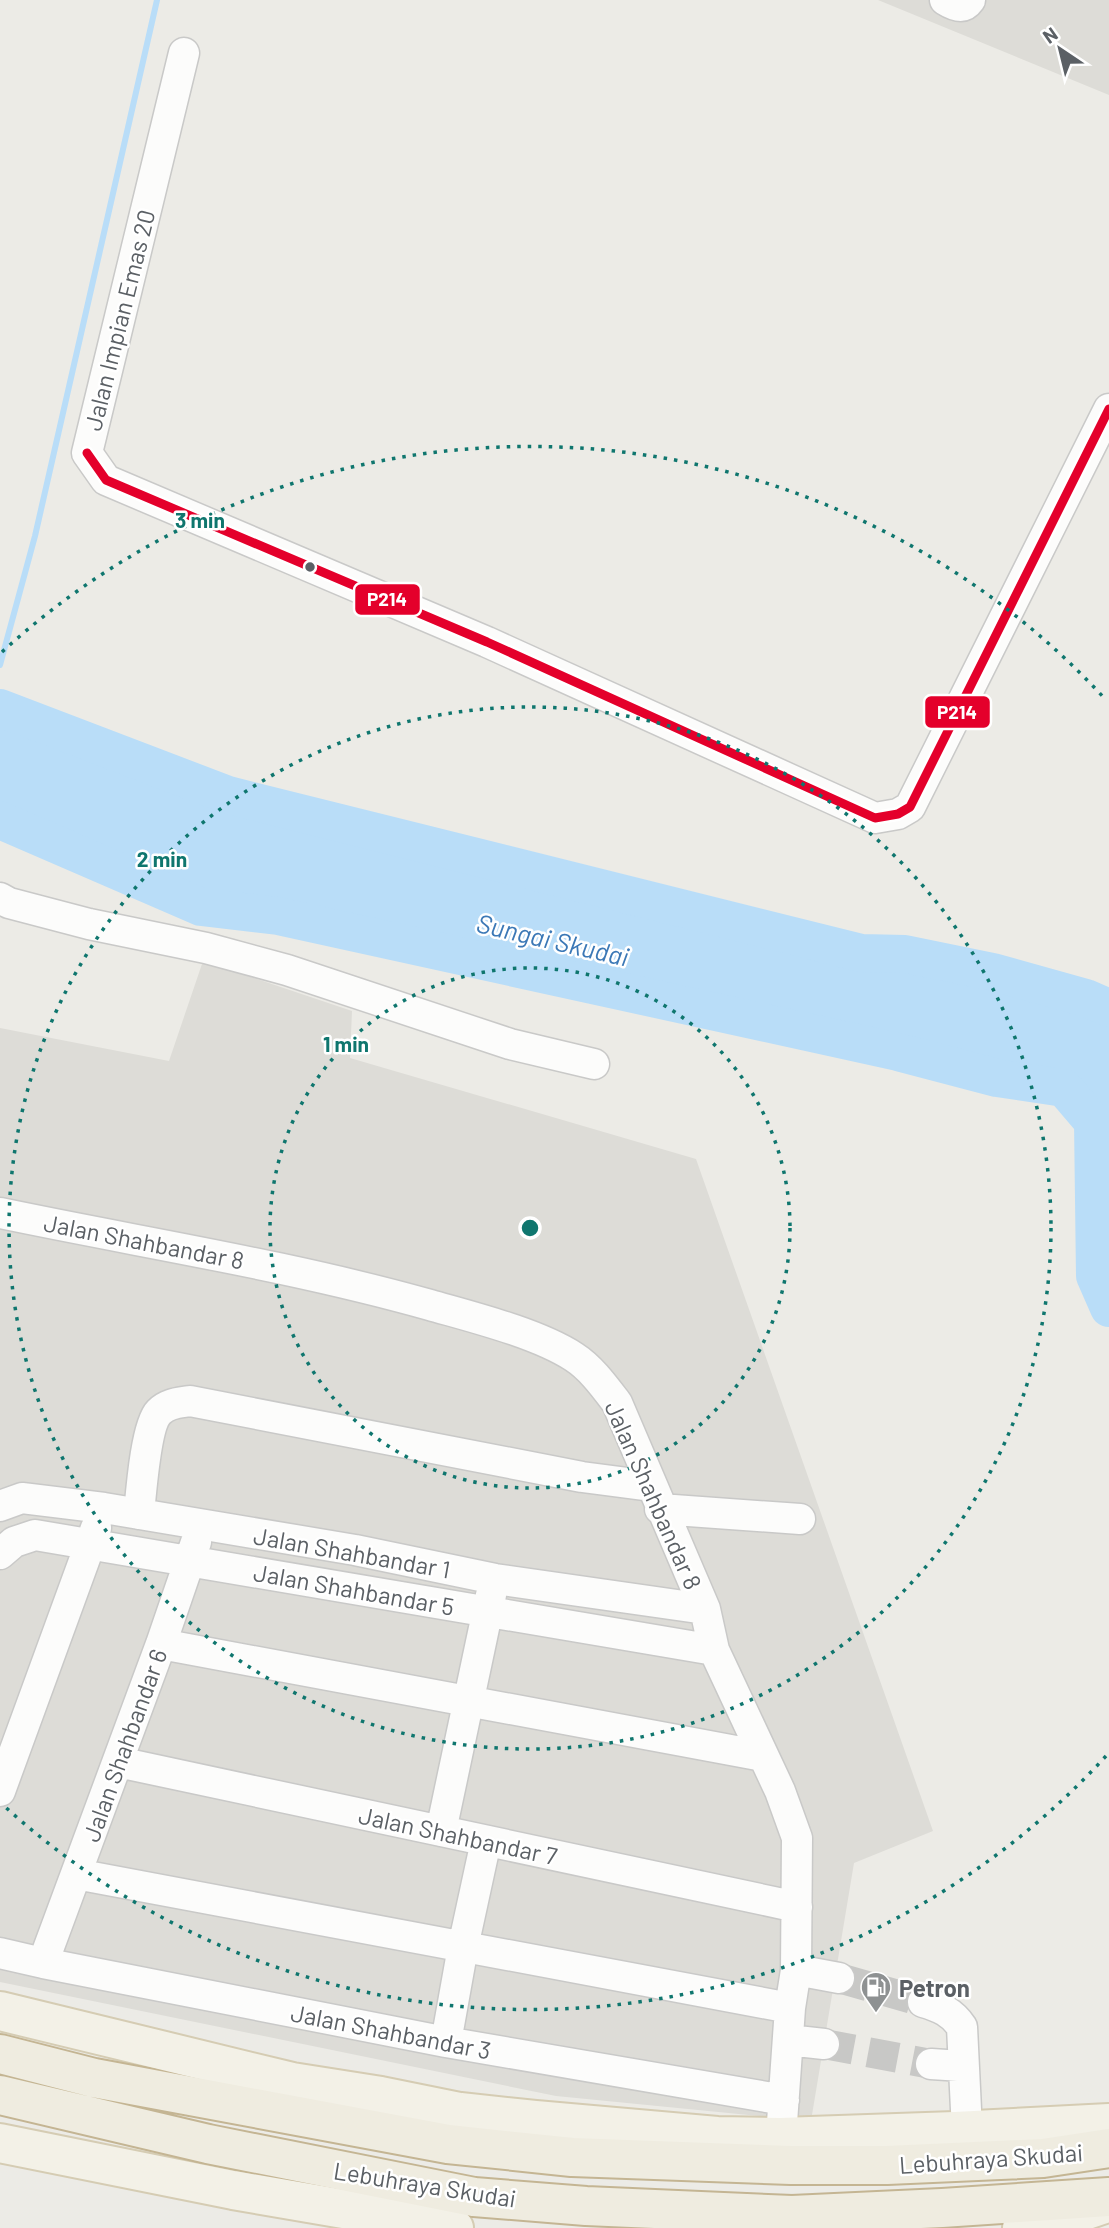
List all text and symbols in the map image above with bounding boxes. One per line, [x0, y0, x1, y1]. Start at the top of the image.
north arrow [1025, 14, 1095, 84]
text: N [1038, 22, 1062, 48]
street label: Jalan Impian Emas 20 [78, 207, 160, 433]
text: 3 min [175, 507, 225, 532]
unlabelled marker [303, 560, 317, 574]
line badge: P214 [354, 583, 421, 616]
text: P214 [367, 587, 407, 610]
line badge: P214 [924, 695, 991, 729]
text: P214 [937, 700, 977, 723]
text: 2 min [137, 846, 187, 871]
water label: Sungai Skudai [474, 906, 633, 972]
text: 1 min [323, 1031, 369, 1056]
street label: Jalan Shahbandar 8 [41, 1207, 247, 1275]
centre of rings [518, 1216, 542, 1240]
street label: Jalan Shahbandar 8 [599, 1396, 709, 1594]
street label: Jalan Shahbandar 1 [251, 1520, 453, 1584]
street label: Jalan Shahbandar 5 [251, 1557, 457, 1621]
street label: Jalan Shahbandar 6 [76, 1645, 172, 1845]
street label: Jalan Shahbandar 7 [356, 1800, 560, 1870]
fuel station icon: Petron [859, 1970, 893, 2014]
place label: Petron [899, 1973, 970, 2002]
street label: Jalan Shahbandar 3 [289, 1997, 493, 2065]
street label: Lebuhraya Skudai [898, 2137, 1084, 2179]
street label: Lebuhraya Skudai [332, 2155, 518, 2213]

